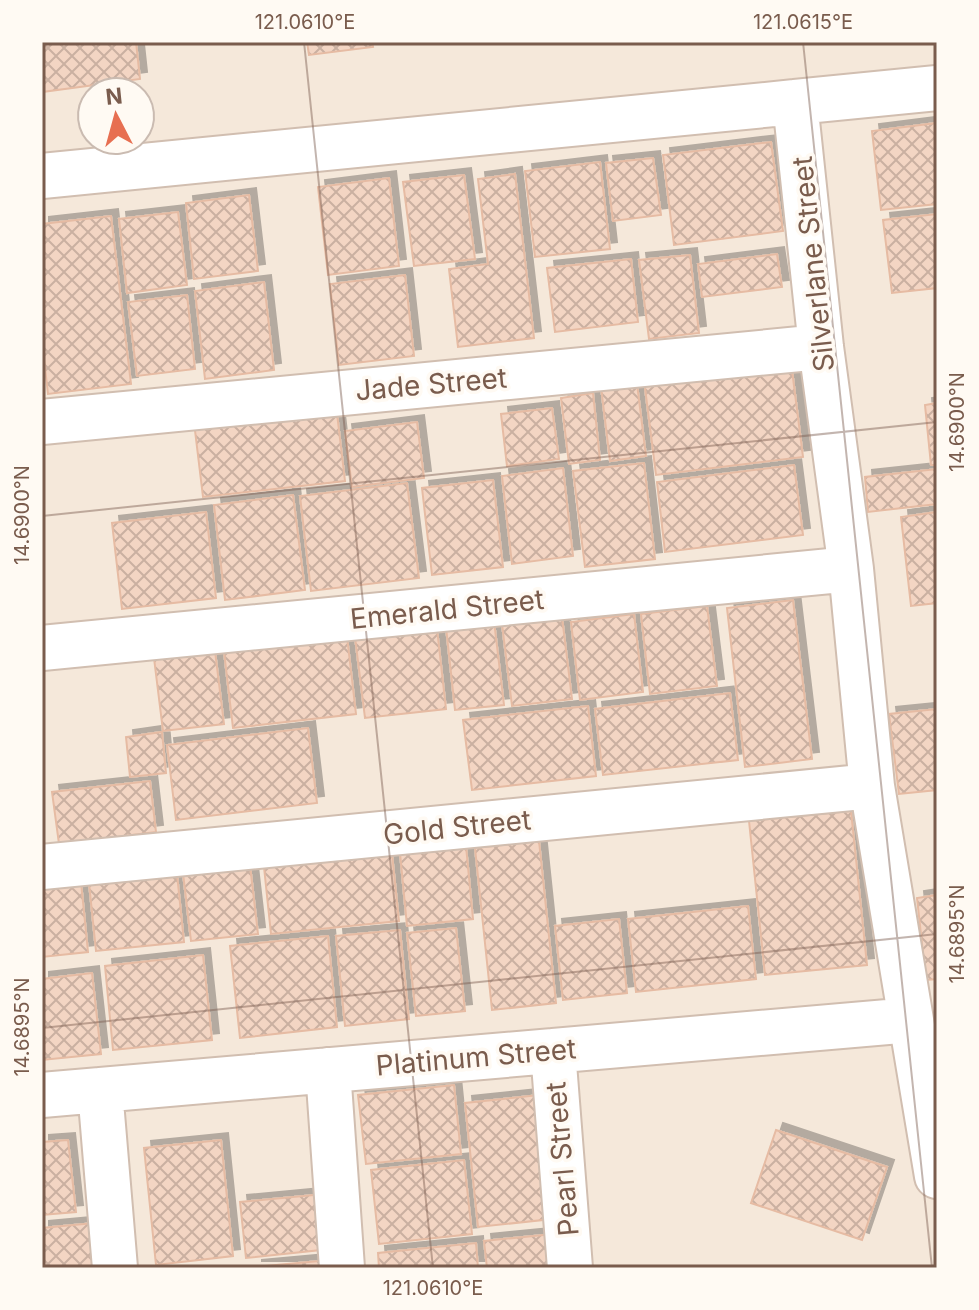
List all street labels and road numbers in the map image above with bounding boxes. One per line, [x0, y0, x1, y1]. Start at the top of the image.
street label: Silverlane Street [785, 155, 841, 373]
street label: Jade Street [354, 360, 508, 408]
street label: Emerald Street [348, 582, 546, 636]
street label: Gold Street [381, 802, 533, 852]
street label: Platinum Street [374, 1031, 578, 1083]
street label: Pearl Street [538, 1080, 586, 1238]

